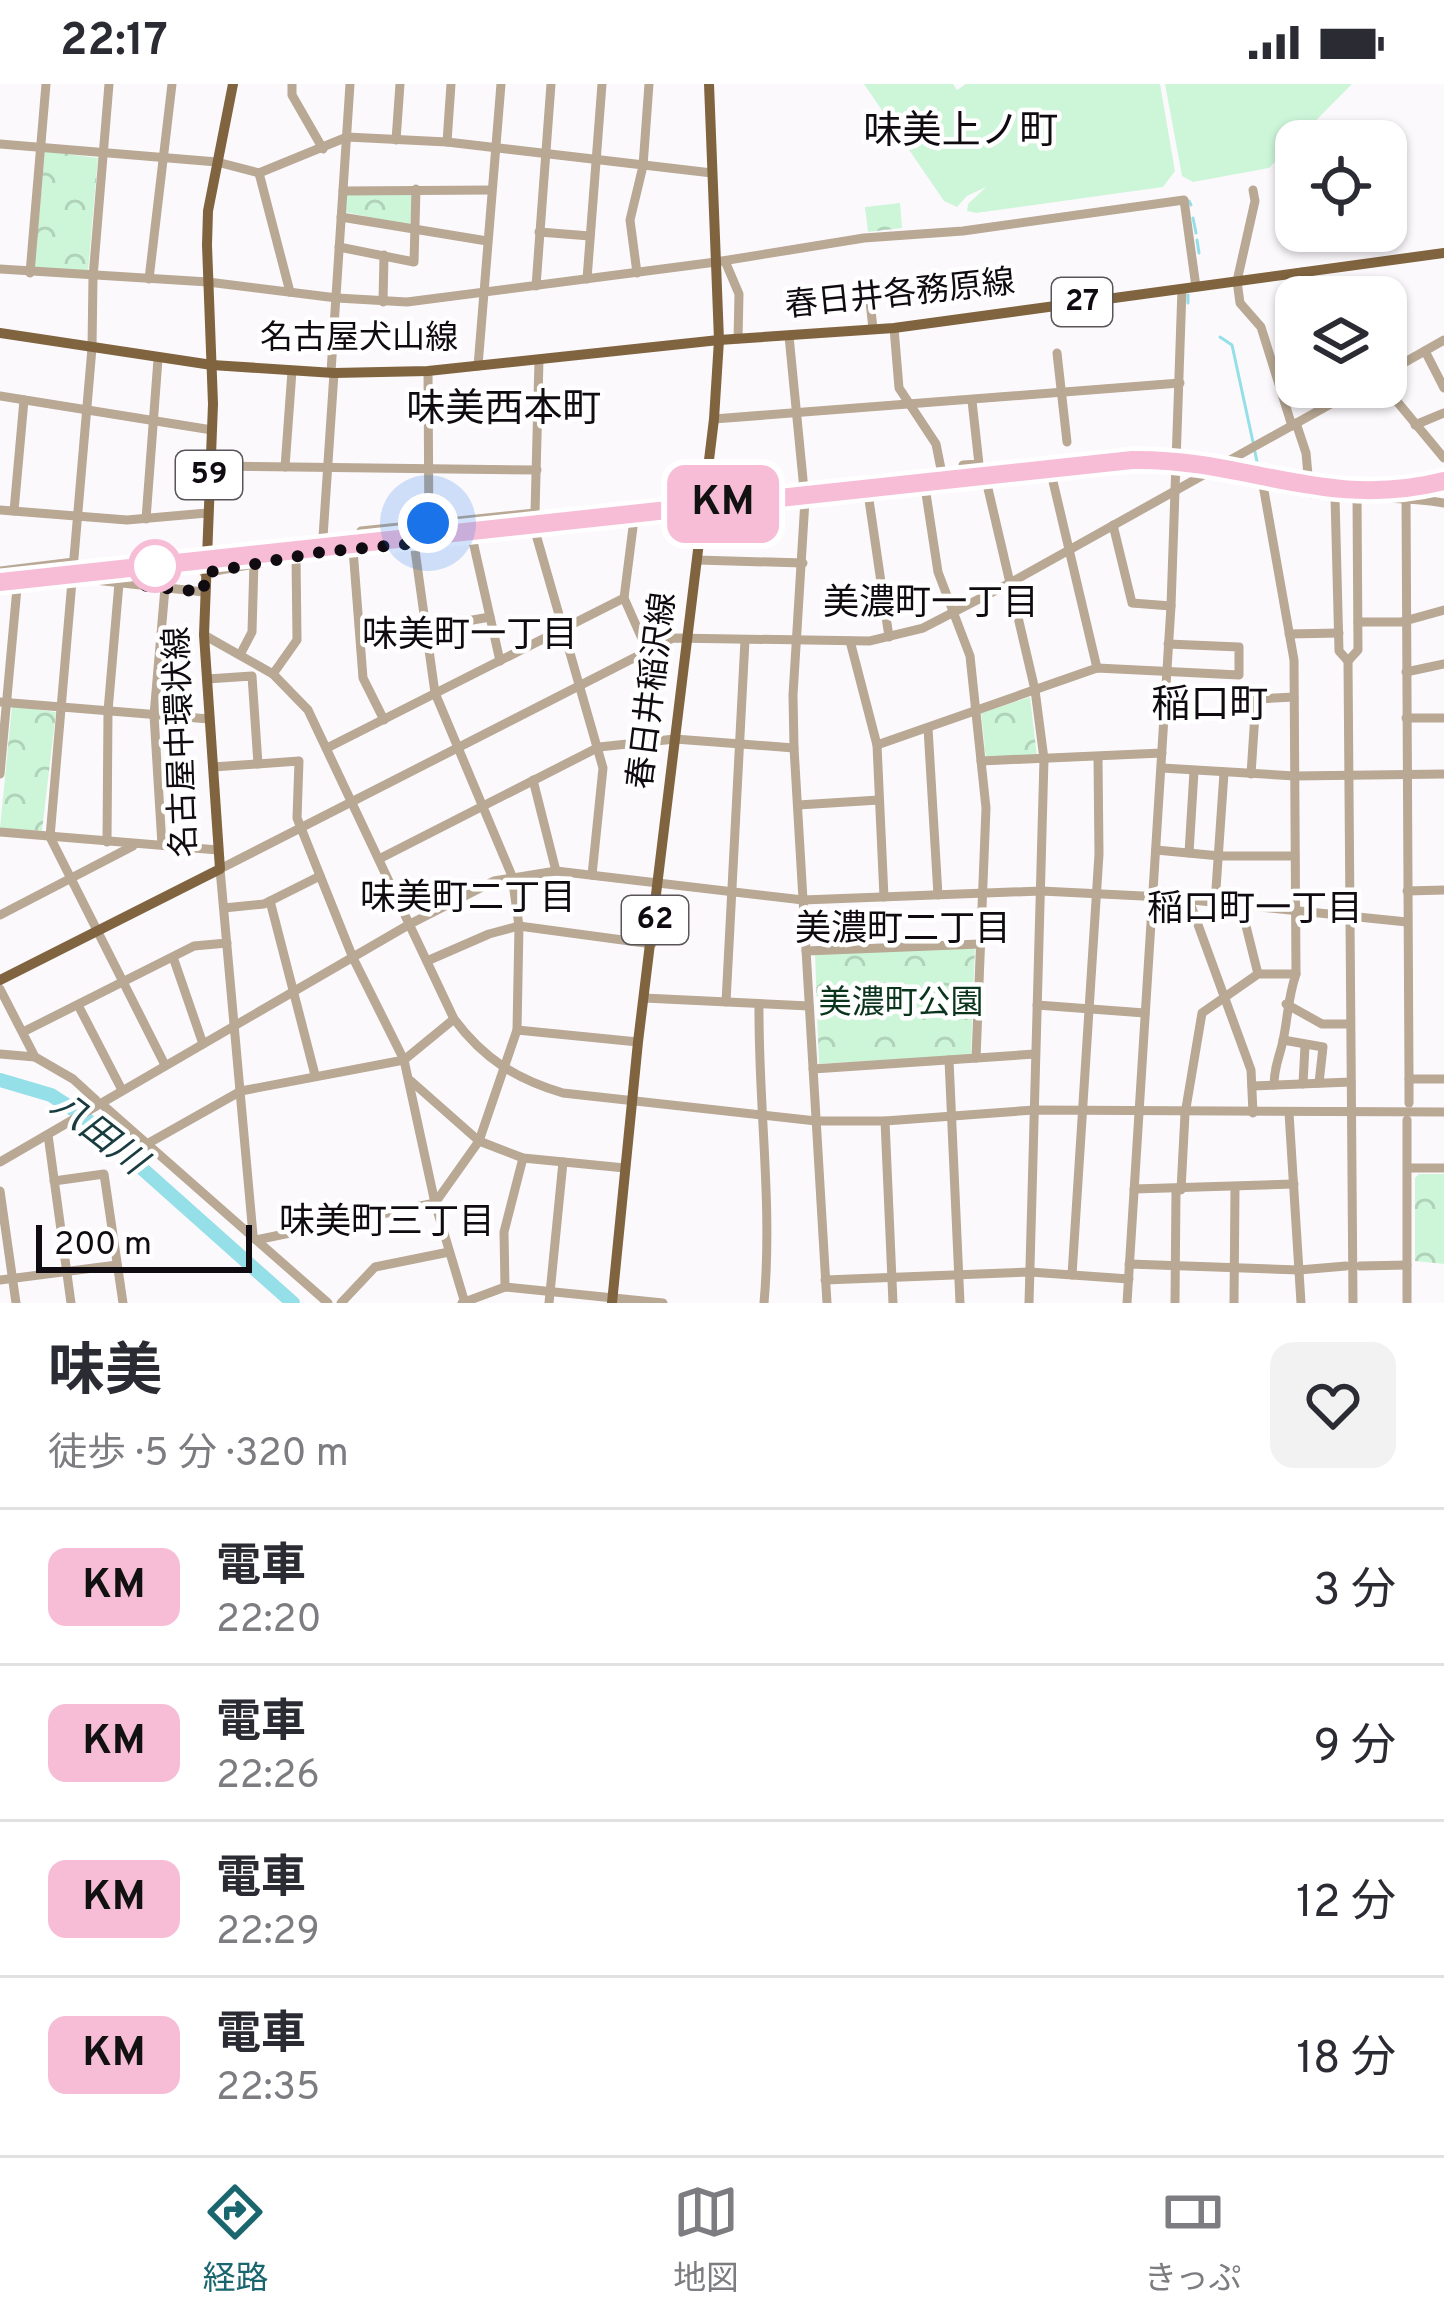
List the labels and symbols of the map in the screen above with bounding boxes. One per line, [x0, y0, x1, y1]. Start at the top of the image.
district label: 味美上ノ町 [863, 109, 1059, 158]
street label: 春日井各務原線 [783, 263, 1017, 329]
road number: 27 [1052, 278, 1112, 326]
street label: 名古屋犬山線 [260, 319, 458, 361]
district label: 味美西本町 [406, 387, 602, 436]
road number: 59 [176, 451, 242, 499]
line badge: KM [669, 465, 777, 543]
your location [398, 493, 458, 553]
unlabelled marker [130, 541, 180, 591]
district label: 美濃町一丁目 [823, 582, 1039, 628]
street label: 春日井稲沢線 [621, 590, 687, 792]
district label: 味美町一丁目 [362, 614, 578, 660]
street label: 名古屋中環状線 [158, 626, 208, 858]
district label: 稲口町 [1151, 683, 1269, 732]
district label: 味美町二丁目 [360, 877, 576, 923]
district label: 稲口町一丁目 [1147, 888, 1363, 934]
road number: 62 [622, 896, 688, 944]
district label: 美濃町二丁目 [795, 908, 1011, 954]
park label: 美濃町公園 [819, 984, 984, 1026]
water label: 八田川 [40, 1084, 157, 1189]
district label: 味美町三丁目 [279, 1201, 495, 1247]
scale bar [36, 1219, 252, 1272]

